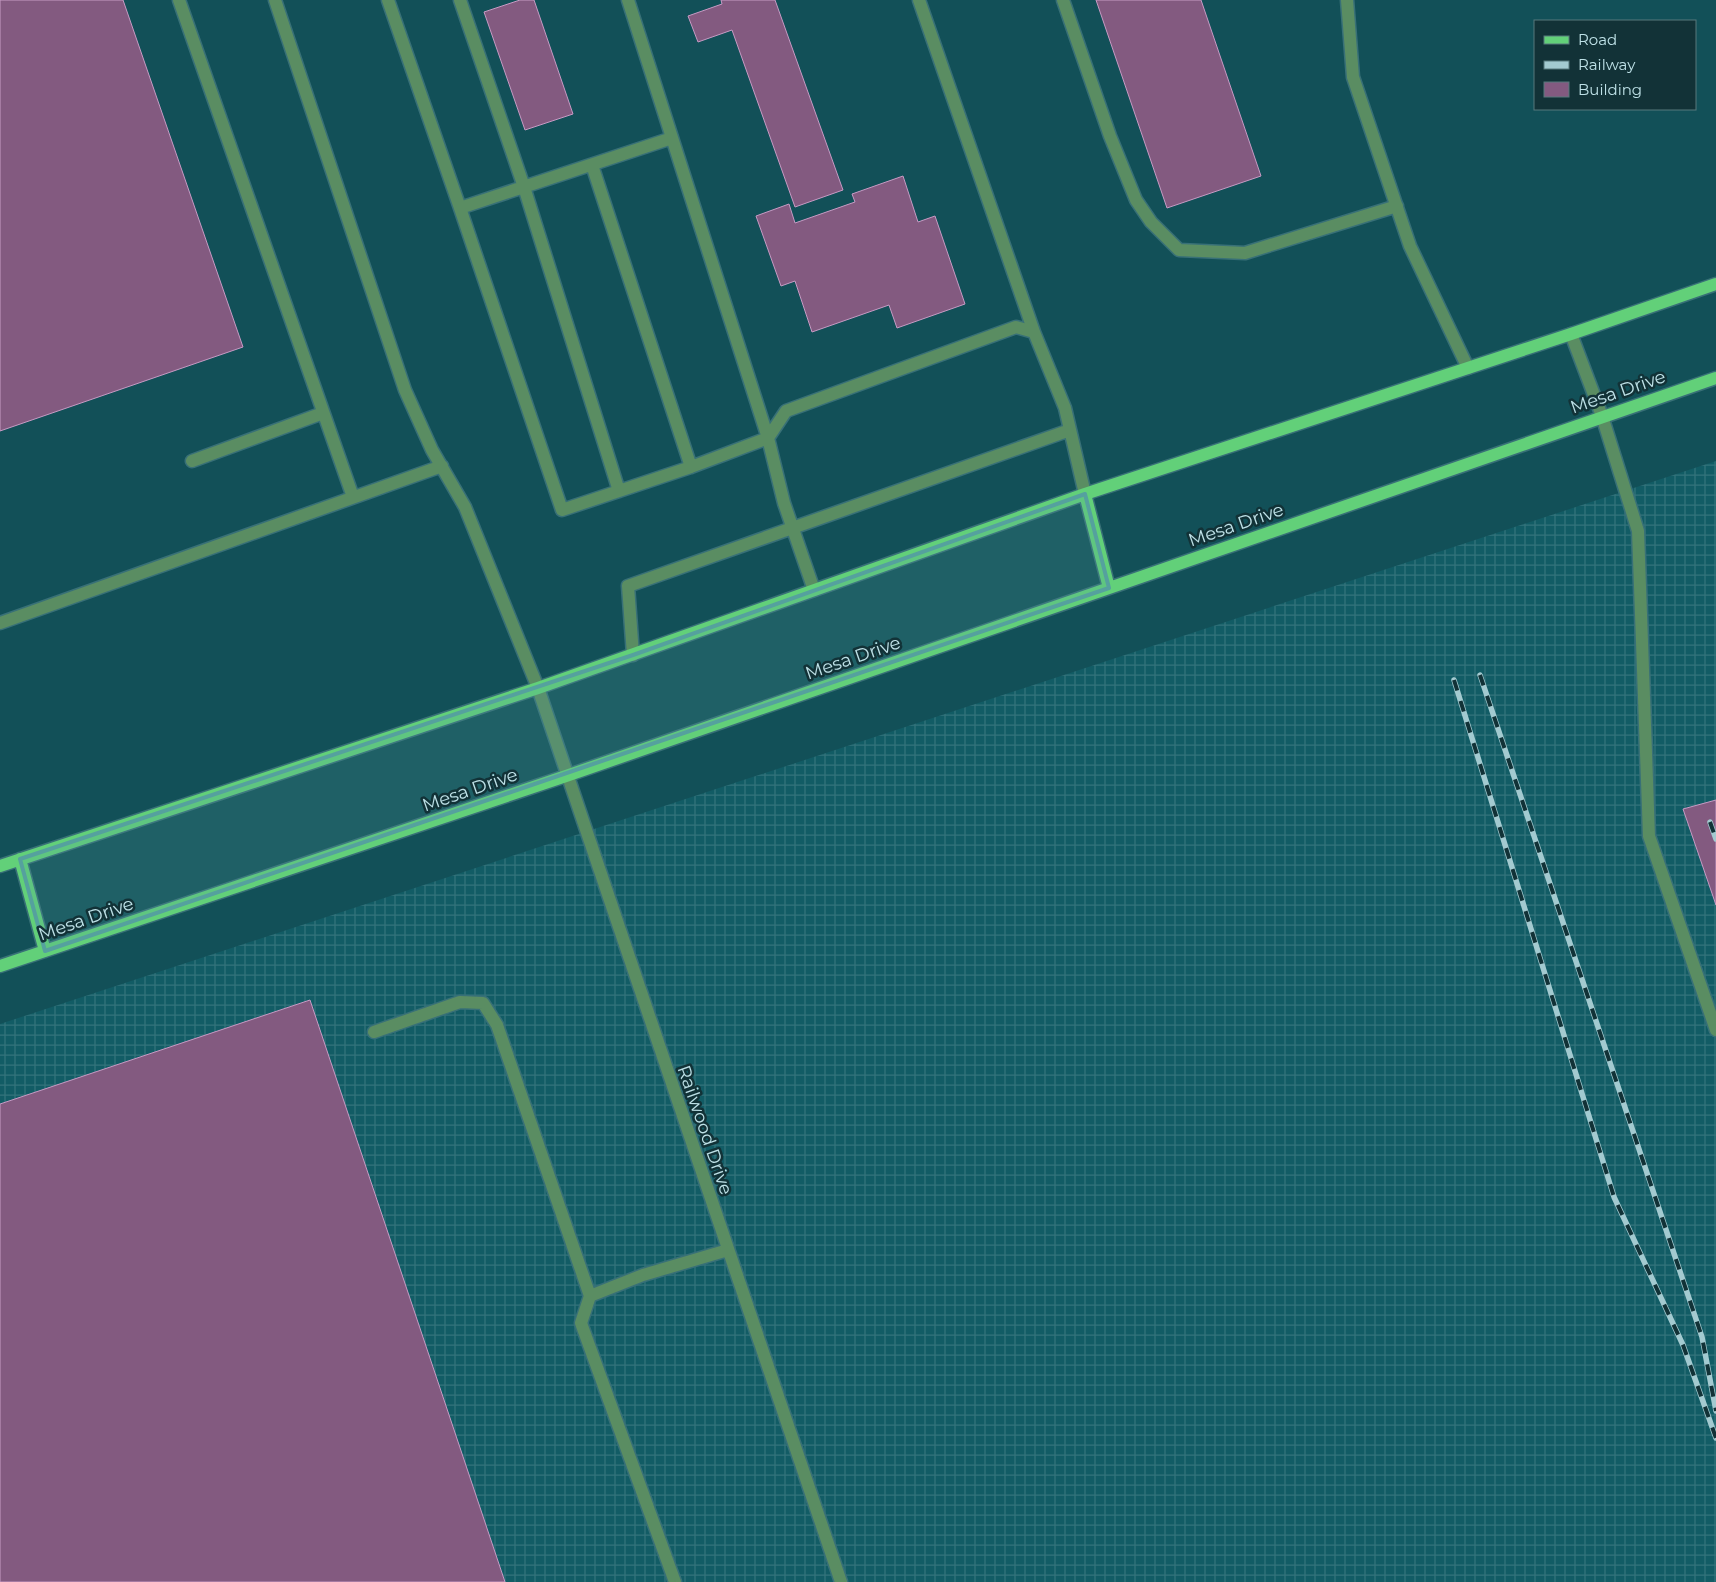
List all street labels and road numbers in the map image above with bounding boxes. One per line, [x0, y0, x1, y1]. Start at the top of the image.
street label: Mesa Drive [1567, 365, 1669, 419]
street label: Mesa Drive [1185, 498, 1287, 552]
street label: Mesa Drive [802, 631, 904, 685]
street label: Mesa Drive [419, 763, 521, 817]
street label: Mesa Drive [35, 892, 137, 946]
street label: Railwood Drive [673, 1062, 737, 1198]

